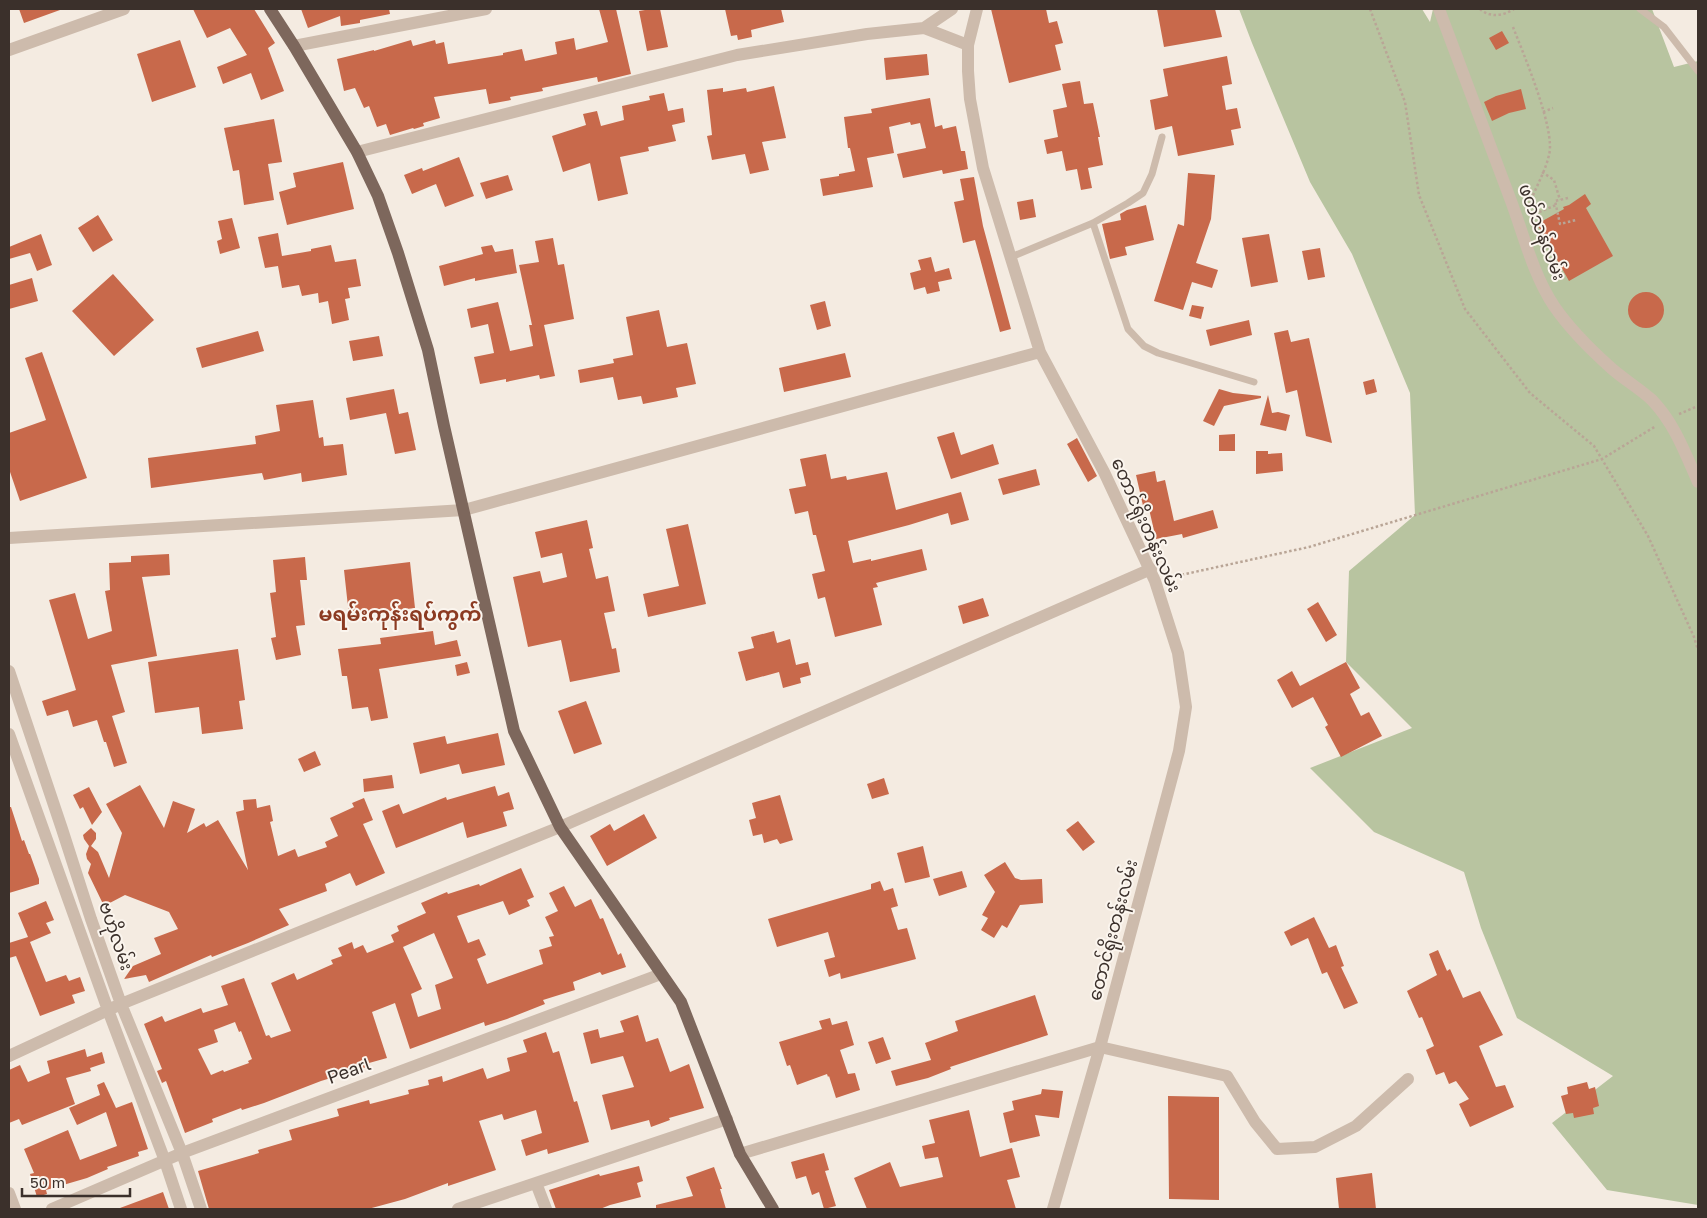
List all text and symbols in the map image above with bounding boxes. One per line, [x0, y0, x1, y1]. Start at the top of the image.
street label: ဖတ်သန်လမ်း [1510, 180, 1572, 285]
street label: တောင်ရိုးတန်းလမ်း [1103, 453, 1188, 597]
district label: မရမ်းကုန်းရပ်ကွက် [319, 601, 481, 630]
street label: တောင်ရိုးတန်းလမ်း [1081, 856, 1146, 1004]
street label: ဗဟိုလမ်း [90, 898, 141, 974]
street label: Pearl [324, 1052, 374, 1088]
scale bar [22, 1166, 130, 1198]
text: 50 m [30, 1173, 65, 1191]

